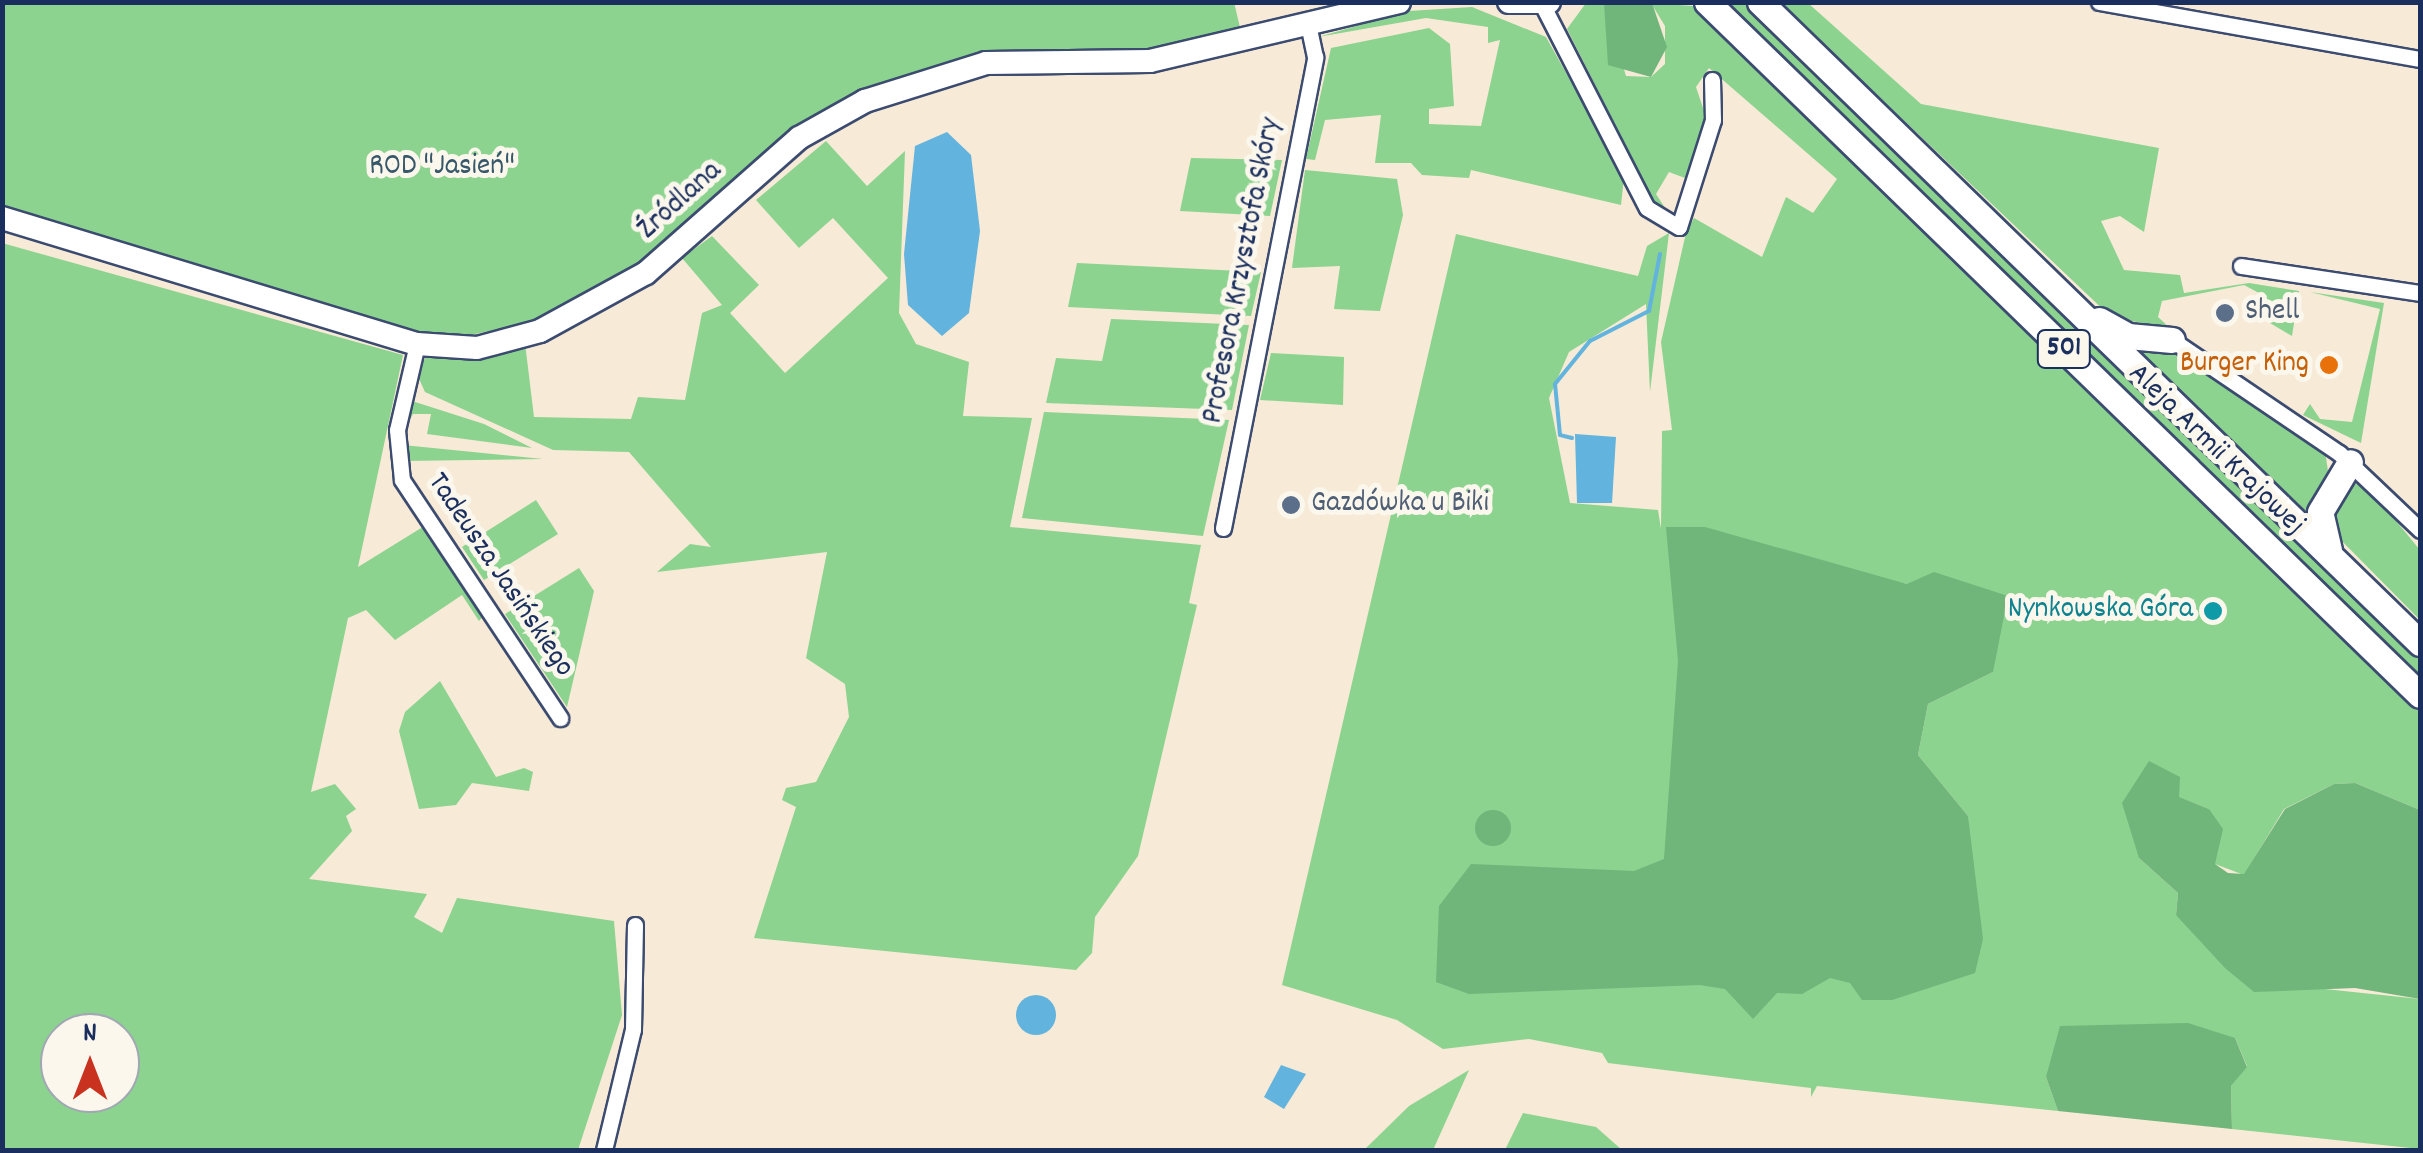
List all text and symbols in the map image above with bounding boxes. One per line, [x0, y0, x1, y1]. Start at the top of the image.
street label: Profesora Krzysztofa Skóry [1197, 115, 1291, 427]
park label: ROD "Jasień" [369, 150, 515, 186]
street label: Źródlana [631, 155, 731, 249]
place label: Shell [2245, 295, 2299, 331]
marker: Shell [2214, 302, 2236, 324]
road number: 501 [2036, 326, 2092, 372]
place label: Burger King [2180, 347, 2309, 383]
marker: Burger King [2318, 354, 2340, 376]
street label: Aleja Armii Krajowej [2119, 357, 2311, 545]
street label: Tadeusza Jasińskiego [417, 467, 581, 685]
place label: Gazdówka u Biki [1311, 487, 1489, 523]
marker: Gazdówka u Biki [1280, 494, 1302, 516]
place label: Nynkowska Góra [2008, 593, 2193, 629]
marker: Nynkowska Góra [2202, 600, 2224, 622]
north arrow [40, 1013, 140, 1113]
text: N [83, 1015, 97, 1055]

